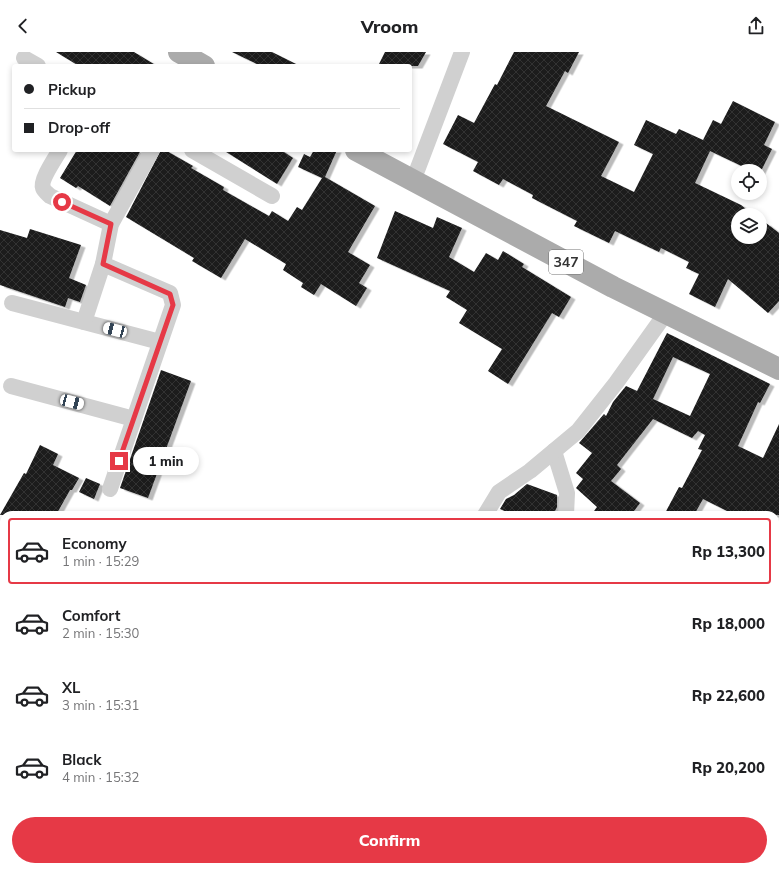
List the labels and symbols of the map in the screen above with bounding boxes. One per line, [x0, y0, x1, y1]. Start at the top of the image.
route start [53, 193, 71, 211]
road number: 347 [549, 250, 583, 274]
car [102, 321, 128, 339]
car [59, 393, 85, 411]
callout: 1 min [133, 447, 199, 475]
route end [110, 452, 128, 470]

